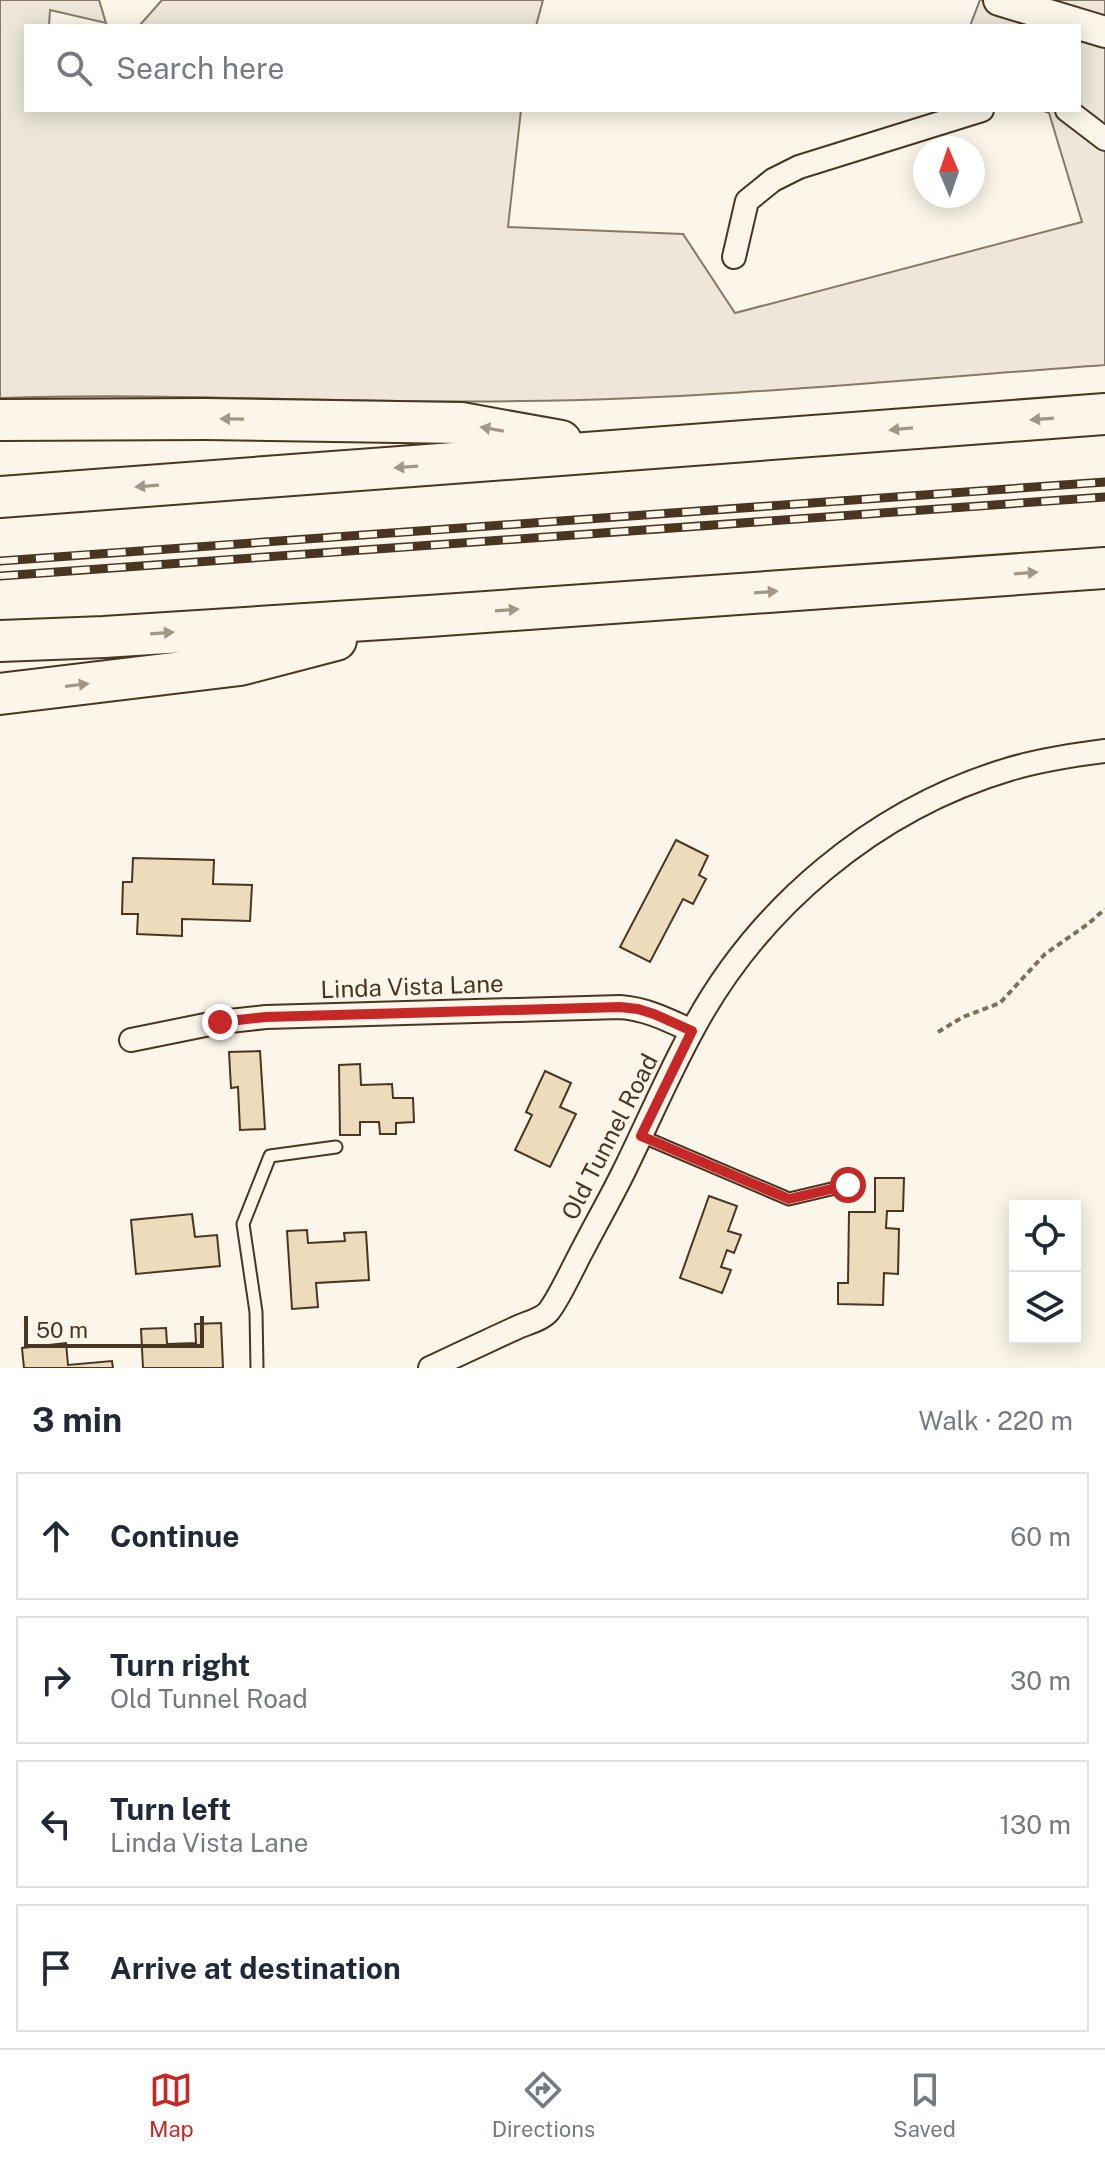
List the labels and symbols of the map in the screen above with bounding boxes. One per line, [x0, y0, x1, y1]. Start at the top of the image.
north arrow [913, 136, 985, 208]
one-way arrow [219, 413, 244, 425]
one-way arrow [1029, 413, 1054, 426]
one-way arrow [479, 422, 504, 434]
one-way arrow [889, 423, 914, 436]
one-way arrow [394, 461, 419, 474]
one-way arrow [134, 480, 159, 493]
one-way arrow [1014, 566, 1039, 579]
one-way arrow [754, 585, 779, 598]
one-way arrow [495, 603, 520, 616]
one-way arrow [150, 626, 175, 639]
one-way arrow [65, 678, 90, 691]
street label: Linda Vista Lane [320, 969, 504, 1003]
route end [202, 1004, 238, 1040]
street label: Old Tunnel Road [555, 1049, 663, 1224]
route start [830, 1167, 866, 1203]
scale bar [24, 1312, 204, 1348]

